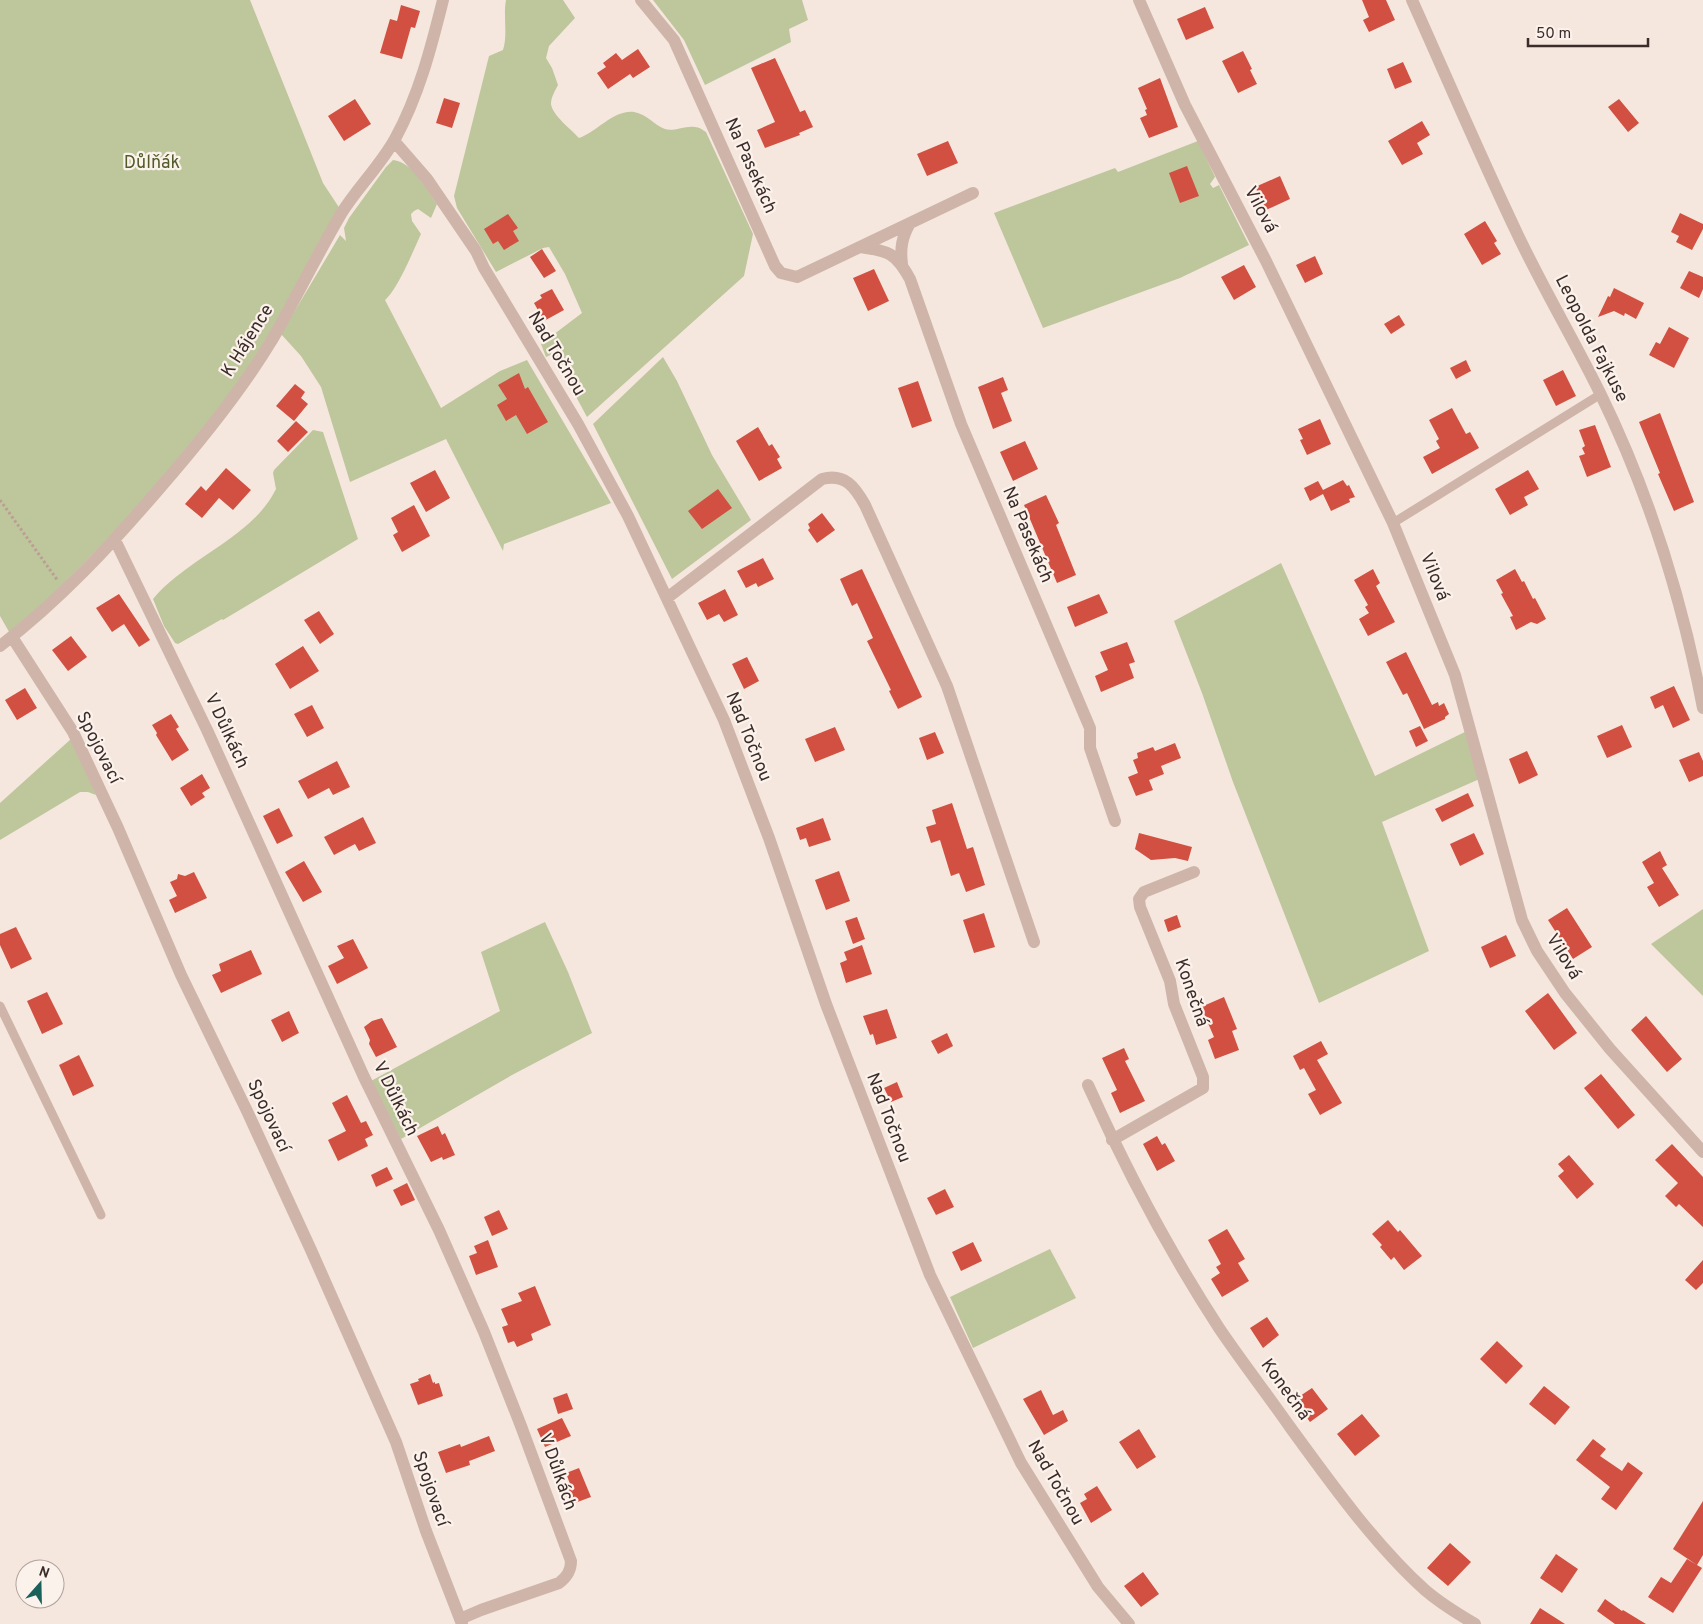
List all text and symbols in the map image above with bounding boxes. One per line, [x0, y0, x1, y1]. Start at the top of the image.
scale bar [1528, 15, 1648, 47]
text: 50 m [1536, 25, 1571, 44]
street label: Na Pasekách [719, 115, 781, 217]
park label: Důlňák [124, 152, 180, 175]
street label: Vilová [1238, 183, 1282, 237]
street label: Leopolda Fajkuse [1549, 272, 1633, 406]
street label: K Hájence [217, 300, 279, 382]
street label: Nad Točnou [522, 308, 590, 400]
street label: Na Pasekách [996, 483, 1058, 587]
street label: Vilová [1414, 550, 1454, 604]
street label: Nad Točnou [720, 689, 776, 785]
street label: V Důlkách [199, 690, 253, 772]
street label: Spojovací [70, 708, 127, 789]
street label: Vilová [1540, 930, 1586, 984]
street label: Konečná [1169, 956, 1213, 1030]
street label: V Důlkách [367, 1058, 423, 1140]
street label: Nad Točnou [860, 1070, 916, 1166]
street label: Spojovací [241, 1076, 296, 1157]
street label: Konečná [1255, 1355, 1315, 1425]
street label: V Důlkách [532, 1430, 582, 1514]
street label: Nad Točnou [1021, 1436, 1089, 1530]
street label: Spojovací [406, 1448, 454, 1531]
north arrow [15, 1559, 65, 1609]
text: N [36, 1563, 52, 1583]

